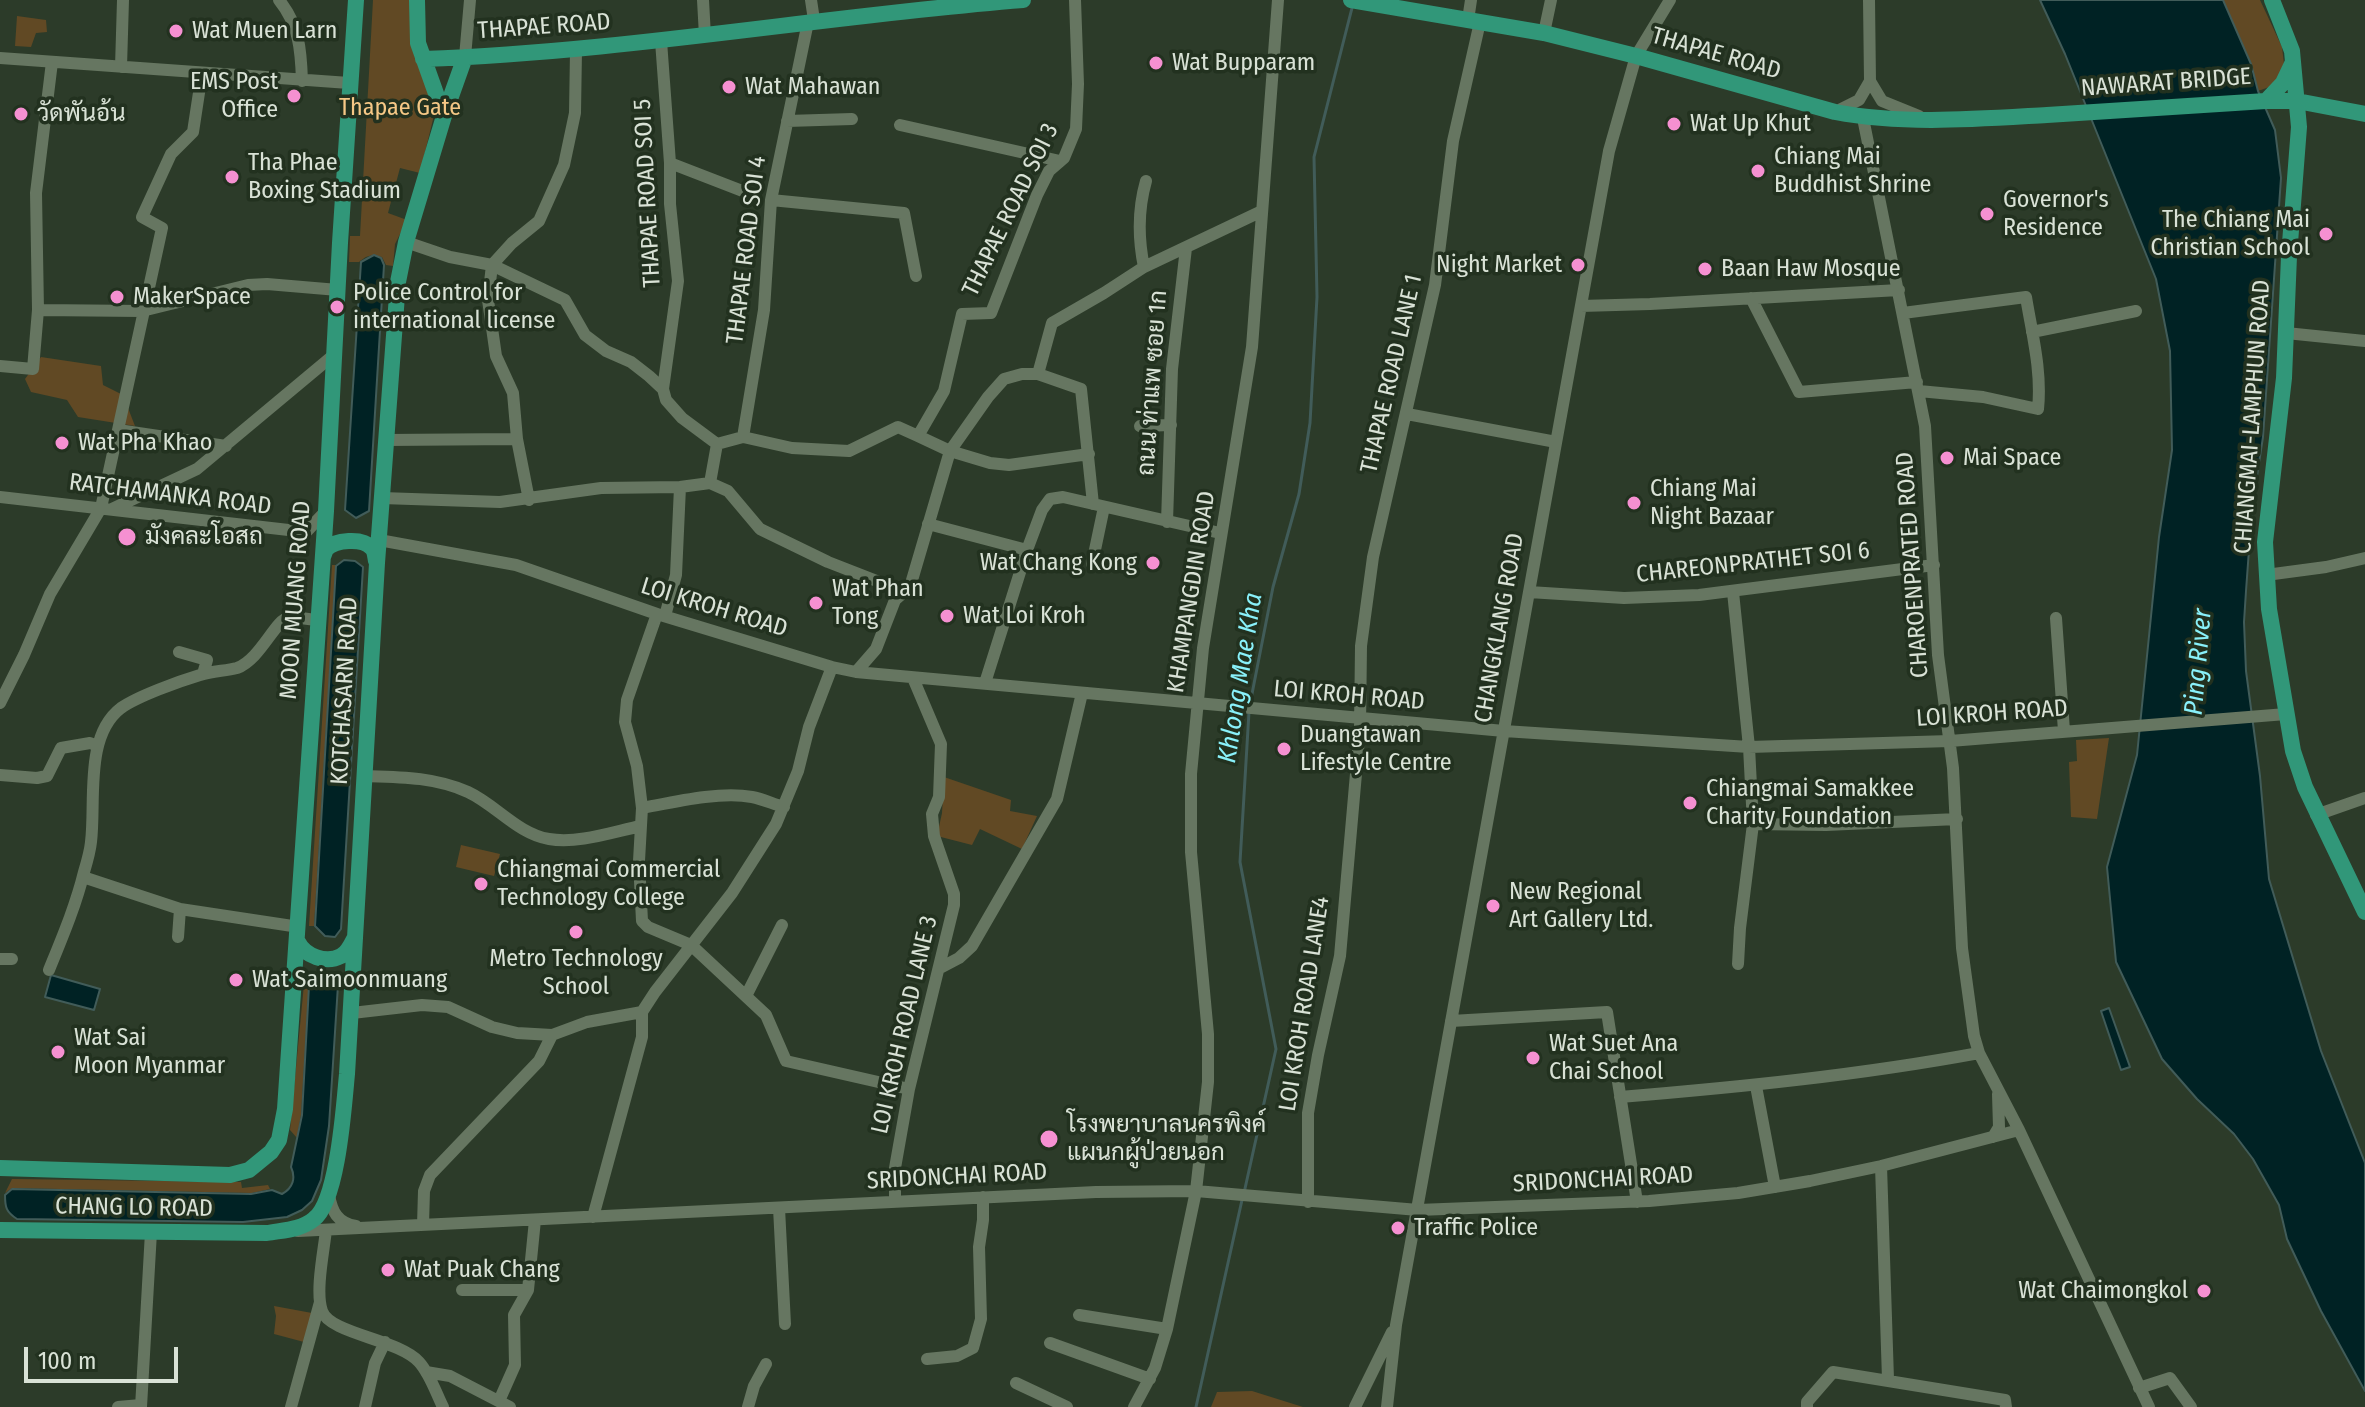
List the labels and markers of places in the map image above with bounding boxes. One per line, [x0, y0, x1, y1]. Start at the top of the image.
place label: Wat Muen Larn [192, 17, 338, 45]
marker: Wat Muen Larn [167, 22, 185, 40]
place label: Wat Bupparam [1172, 49, 1315, 77]
marker: Wat Bupparam [1147, 54, 1165, 72]
place label: EMS Post Office [190, 68, 278, 124]
place label: Wat Mahawan [745, 73, 880, 101]
marker: Wat Mahawan [720, 78, 738, 96]
marker: EMS Post Office [285, 87, 303, 105]
place label: วัดพันอ้น [37, 100, 125, 128]
marker: วัดพันอ้น [12, 105, 30, 123]
place label: Wat Up Khut [1690, 110, 1811, 138]
marker: Wat Up Khut [1665, 115, 1683, 133]
place label: Chiang Mai Buddhist Shrine [1774, 143, 1931, 199]
place label: Tha Phae Boxing Stadium [248, 149, 401, 205]
marker: Chiang Mai Buddhist Shrine [1749, 162, 1767, 180]
marker: Tha Phae Boxing Stadium [223, 168, 241, 186]
place label: Governor's Residence [2003, 186, 2109, 242]
marker: Governor's Residence [1978, 205, 1996, 223]
place label: The Chiang Mai Christian School [2150, 206, 2310, 262]
marker: The Chiang Mai Christian School [2317, 225, 2335, 243]
place label: Night Market [1436, 251, 1562, 279]
place label: Baan Haw Mosque [1721, 255, 1901, 283]
marker: Night Market [1569, 256, 1587, 274]
marker: Baan Haw Mosque [1696, 260, 1714, 278]
place label: Police Control for international license [353, 279, 555, 335]
place label: MakerSpace [133, 283, 251, 311]
marker: MakerSpace [108, 288, 126, 306]
marker: Police Control for international license [328, 298, 346, 316]
place label: Wat Pha Khao [78, 429, 212, 457]
marker: Wat Pha Khao [53, 434, 71, 452]
place label: Mai Space [1963, 444, 2061, 472]
marker: Mai Space [1938, 449, 1956, 467]
place label: Chiang Mai Night Bazaar [1650, 475, 1774, 531]
marker: Chiang Mai Night Bazaar [1625, 494, 1643, 512]
place label: มังคละโอสถ [145, 523, 263, 551]
marker: มังคละโอสถ [116, 526, 138, 548]
place label: Wat Chang Kong [980, 549, 1137, 577]
marker: Wat Chang Kong [1144, 554, 1162, 572]
place label: Wat Phan Tong [832, 575, 924, 631]
marker: Wat Phan Tong [807, 594, 825, 612]
place label: Wat Loi Kroh [963, 602, 1086, 630]
marker: Wat Loi Kroh [938, 607, 956, 625]
place label: Duangtawan Lifestyle Centre [1300, 721, 1452, 777]
marker: Duangtawan Lifestyle Centre [1275, 740, 1293, 758]
place label: Chiangmai Samakkee Charity Foundation [1706, 775, 1914, 831]
marker: Chiangmai Samakkee Charity Foundation [1681, 794, 1699, 812]
place label: Chiangmai Commercial Technology College [497, 856, 720, 912]
marker: Chiangmai Commercial Technology College [472, 875, 490, 893]
place label: New Regional Art Gallery Ltd. [1509, 878, 1653, 934]
marker: New Regional Art Gallery Ltd. [1484, 897, 1502, 915]
marker: Metro Technology School [567, 923, 585, 941]
place label: Metro Technology School [489, 945, 663, 1001]
place label: Wat Saimoonmuang [252, 966, 447, 994]
marker: Wat Saimoonmuang [227, 971, 245, 989]
place label: Wat Sai Moon Myanmar [74, 1024, 225, 1080]
place label: Wat Suet Ana Chai School [1549, 1030, 1678, 1086]
marker: Wat Sai Moon Myanmar [49, 1043, 67, 1061]
marker: Wat Suet Ana Chai School [1524, 1049, 1542, 1067]
place label: โรงพยาบาลนครพิงค์ แผนกผู้ป่วยนอก [1067, 1111, 1266, 1167]
marker: โรงพยาบาลนครพิงค์ แผนกผู้ป่วยนอก [1038, 1128, 1060, 1150]
place label: Traffic Police [1414, 1214, 1538, 1242]
marker: Traffic Police [1389, 1219, 1407, 1237]
place label: Wat Puak Chang [404, 1256, 560, 1284]
marker: Wat Puak Chang [379, 1261, 397, 1279]
place label: Wat Chaimongkol [2018, 1277, 2188, 1305]
marker: Wat Chaimongkol [2195, 1282, 2213, 1300]

